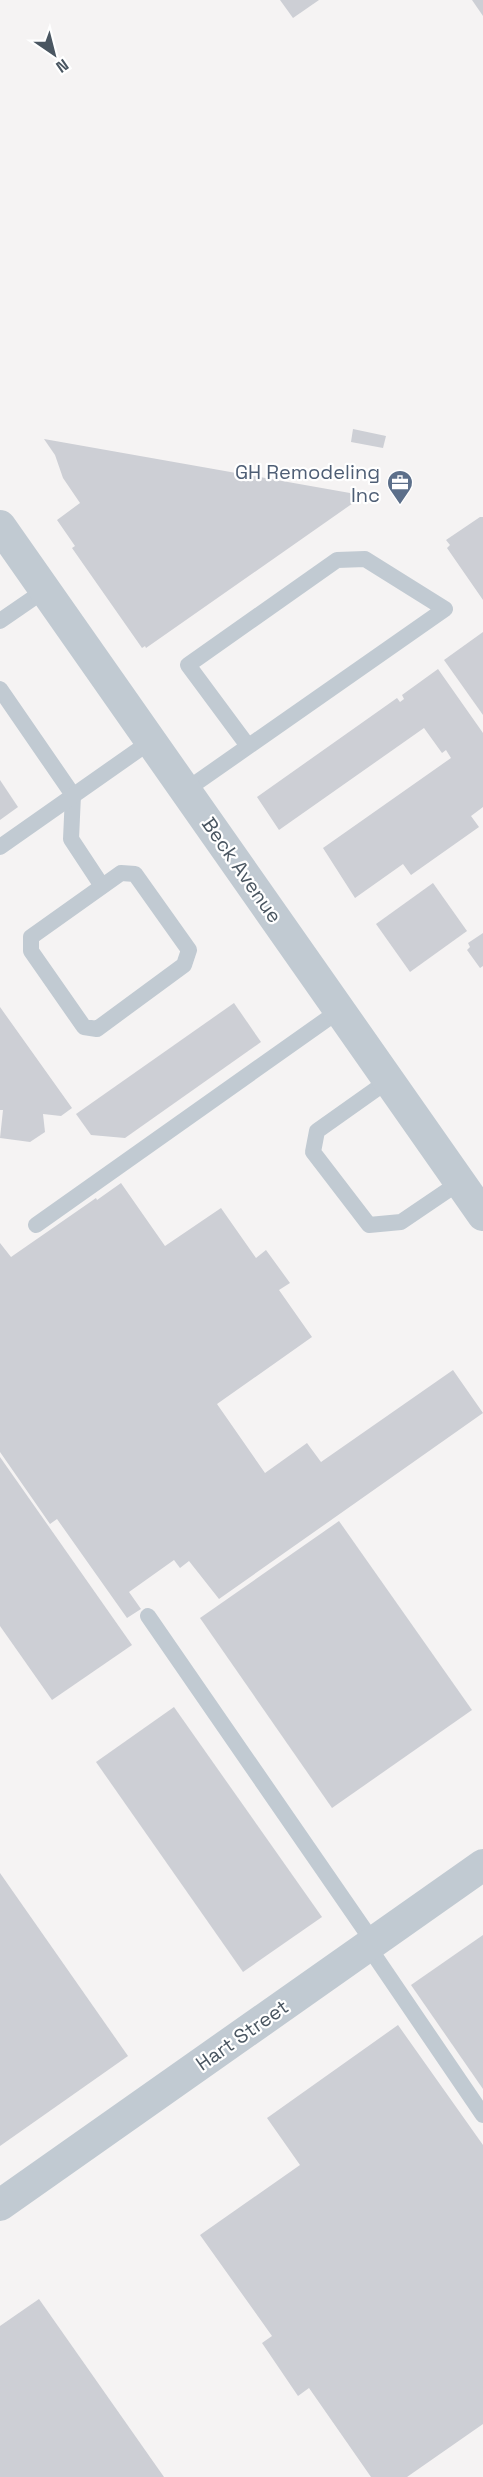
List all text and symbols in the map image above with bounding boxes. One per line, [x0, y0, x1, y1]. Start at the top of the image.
north arrow [24, 24, 84, 84]
text: N [52, 54, 73, 78]
place label: GH Remodeling Inc [235, 459, 380, 508]
office icon: GH Remodeling Inc [385, 468, 415, 506]
street label: Beck Avenue [196, 812, 288, 928]
street label: Hart Street [190, 1993, 294, 2077]

